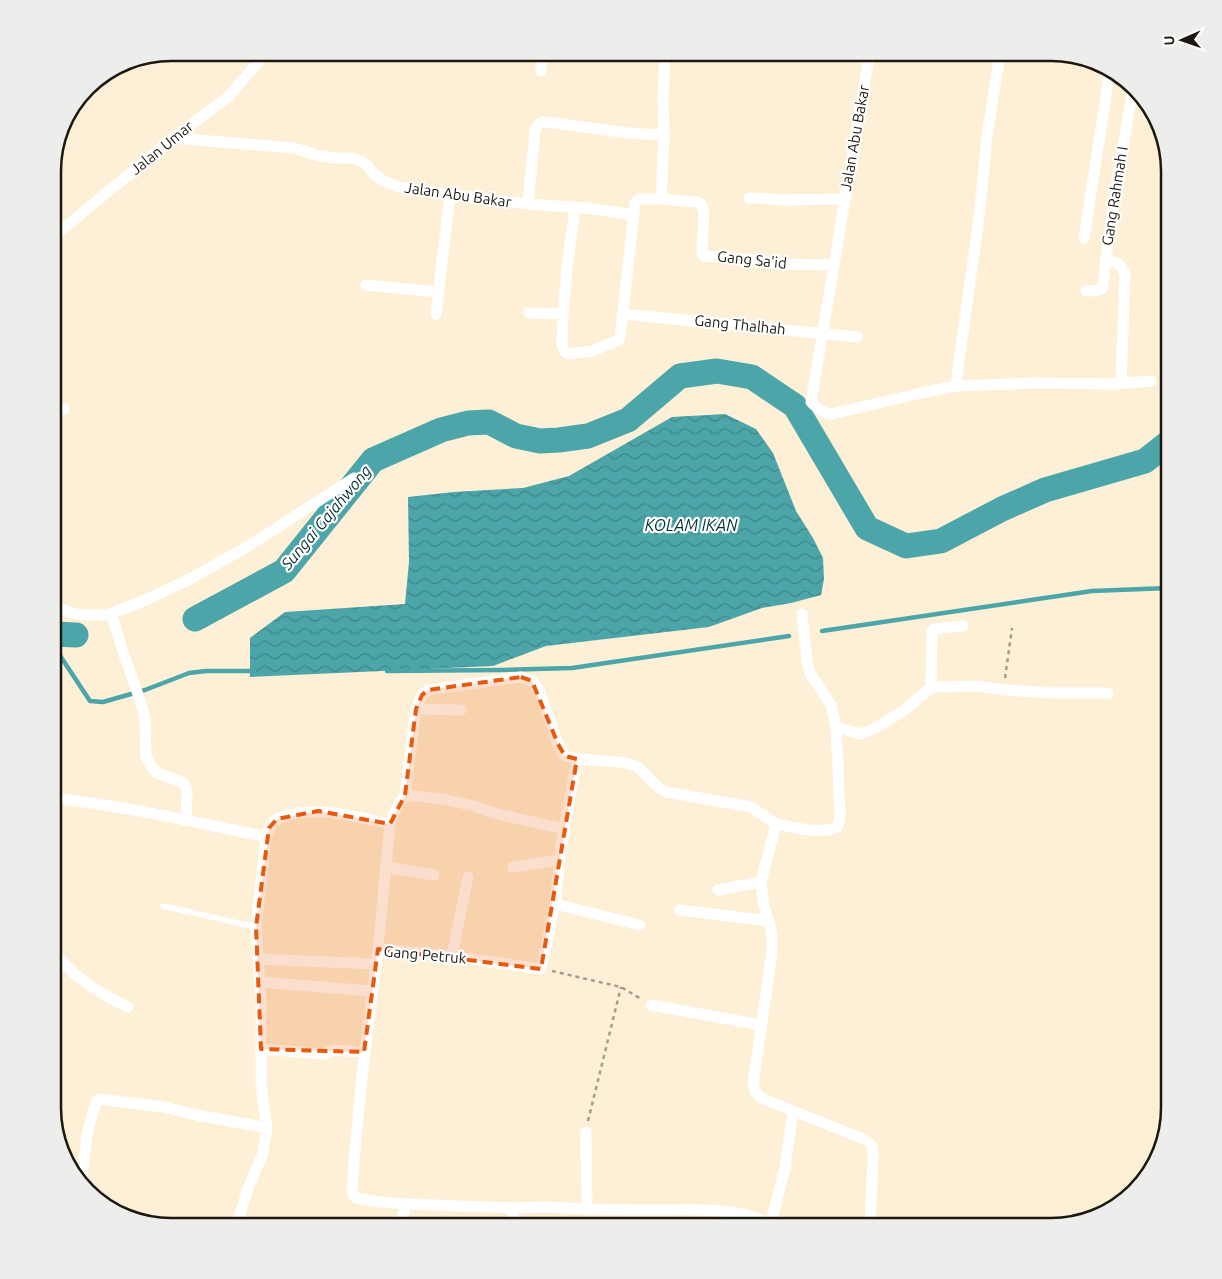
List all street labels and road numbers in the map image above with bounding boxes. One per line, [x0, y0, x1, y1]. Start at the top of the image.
street label: Jalan Abu Bakar [837, 83, 872, 192]
street label: Jalan Umar [127, 117, 197, 178]
street label: Gang Rahmah I [1098, 145, 1131, 247]
street label: Jalan Abu Bakar [404, 179, 513, 210]
street label: Gang Sa'id [717, 247, 788, 272]
street label: Gang Thalhah [694, 311, 787, 338]
street label: Gang Petruk [383, 942, 468, 967]

